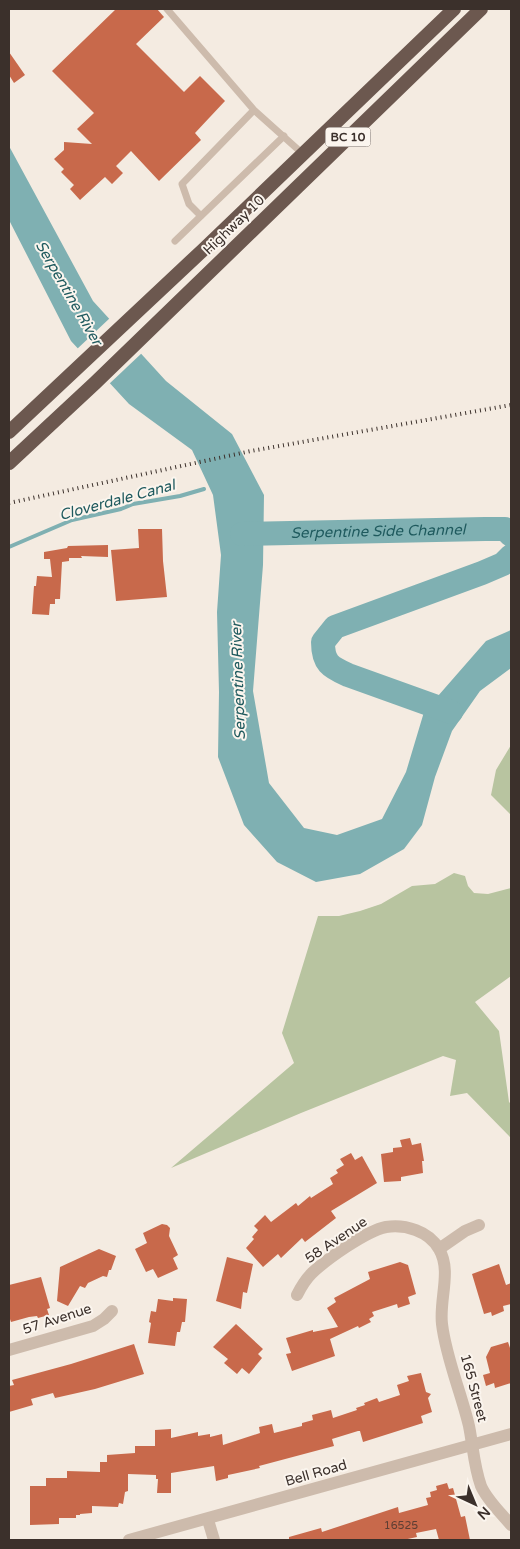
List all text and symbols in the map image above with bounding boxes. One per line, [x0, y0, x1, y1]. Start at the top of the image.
road number: BC 10 [326, 128, 370, 146]
street label: Highway 10 [200, 191, 268, 258]
water label: Serpentine River [32, 237, 107, 350]
water label: Cloverdale Canal [57, 475, 179, 524]
water label: Serpentine Side Channel [290, 520, 468, 542]
water label: Serpentine River [227, 620, 249, 740]
street label: 58 Avenue [302, 1213, 370, 1267]
street label: 57 Avenue [20, 1300, 94, 1338]
street label: 165 Street [457, 1352, 491, 1425]
street label: Bell Road [283, 1456, 349, 1490]
north arrow [450, 1479, 500, 1529]
text: N [474, 1503, 494, 1523]
house number: 16525 [384, 1519, 418, 1532]

